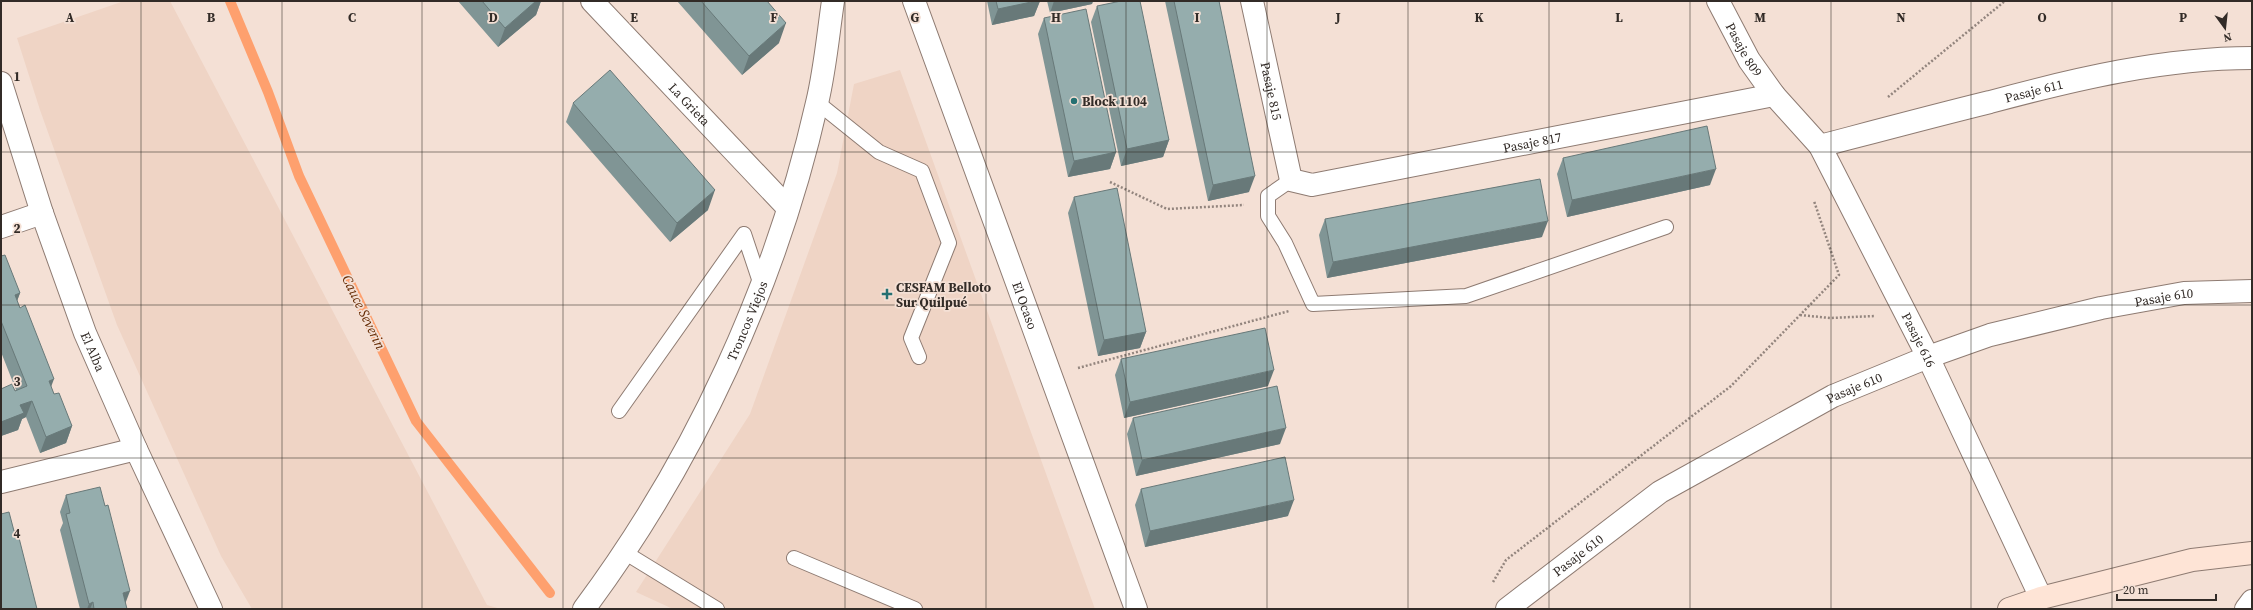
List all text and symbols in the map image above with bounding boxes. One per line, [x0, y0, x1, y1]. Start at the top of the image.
north arrow [2205, 8, 2245, 48]
text: A [66, 9, 75, 26]
text: B [207, 9, 216, 26]
text: C [348, 9, 356, 26]
text: D [488, 9, 498, 26]
text: E [630, 9, 638, 26]
text: F [770, 9, 778, 26]
text: G [911, 9, 920, 26]
text: H [1051, 9, 1061, 26]
text: I [1194, 9, 1200, 26]
text: J [1334, 9, 1341, 26]
text: K [1474, 9, 1484, 26]
text: L [1615, 9, 1623, 26]
text: M [1754, 9, 1766, 26]
text: N [1896, 9, 1906, 26]
text: O [2037, 9, 2047, 26]
text: P [2179, 9, 2187, 26]
street label: Pasaje 809 [1722, 19, 1766, 80]
text: N [2222, 29, 2233, 45]
street label: Pasaje 815 [1257, 60, 1286, 122]
text: 1 [13, 68, 21, 85]
street label: Pasaje 611 [2003, 75, 2065, 106]
street label: La Grieta [665, 79, 714, 130]
place label: Block 1104 [1082, 93, 1147, 110]
marker: Block 1104 [1069, 96, 1079, 106]
street label: Pasaje 817 [1501, 128, 1563, 156]
text: 2 [13, 220, 21, 237]
water label: Cauce Severin [337, 271, 391, 353]
street label: Troncos Viejos [723, 278, 771, 363]
place label: CESFAM Belloto Sur Quilpué [896, 279, 991, 311]
street label: El Ocaso [1009, 279, 1042, 332]
street label: Pasaje 610 [2133, 284, 2193, 310]
marker: CESFAM Belloto Sur Quilpué [881, 288, 893, 300]
street label: Pasaje 616 [1898, 309, 1940, 370]
street label: El Alba [77, 329, 109, 374]
street label: Pasaje 610 [1823, 368, 1885, 407]
text: 3 [13, 373, 21, 390]
text: 4 [13, 525, 21, 542]
street label: Pasaje 610 [1549, 530, 1606, 580]
scale bar [2117, 576, 2216, 602]
text: 20 m [2123, 582, 2149, 598]

